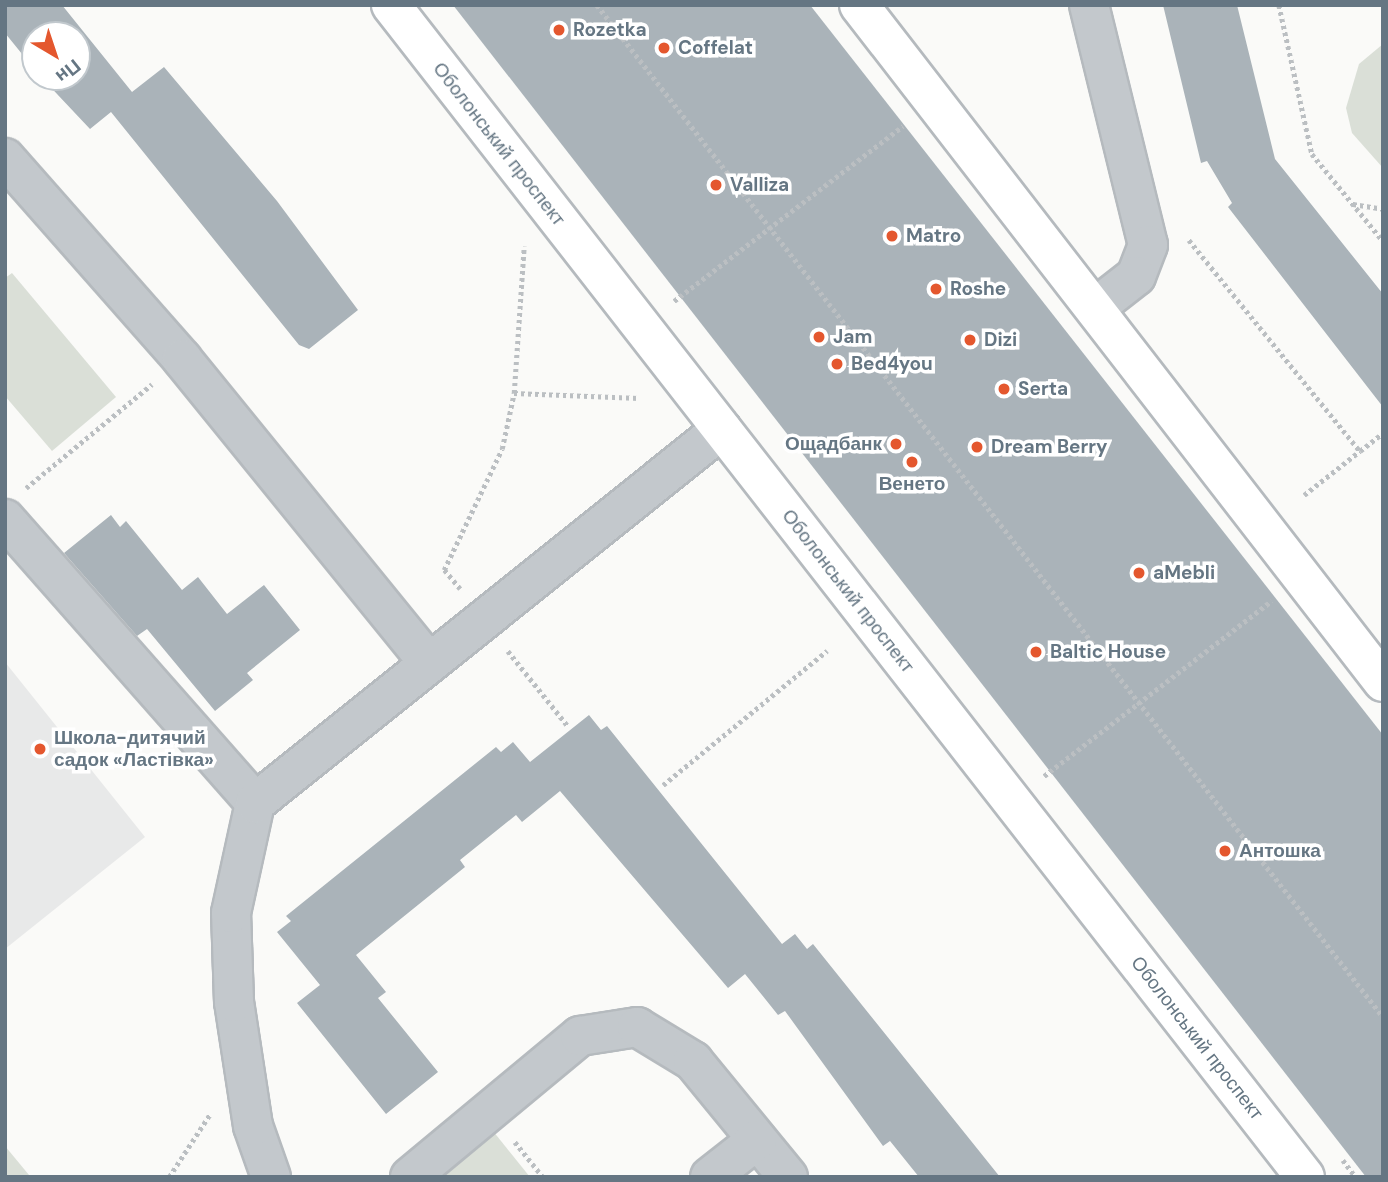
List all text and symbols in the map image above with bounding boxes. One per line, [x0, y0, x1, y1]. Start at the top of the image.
place label: Rozetka [573, 19, 647, 41]
north arrow [21, 21, 91, 91]
marker: Rozetka [551, 22, 567, 38]
place label: Coffelat [678, 37, 753, 59]
marker: Coffelat [656, 40, 672, 56]
text: Пн [51, 54, 86, 89]
street label: Оболонський проспект [428, 58, 570, 230]
place label: Valliza [730, 174, 789, 196]
marker: Valliza [708, 177, 724, 193]
place label: Matro [906, 225, 961, 247]
marker: Matro [884, 228, 900, 244]
place label: Roshe [950, 278, 1006, 300]
marker: Roshe [928, 281, 944, 297]
place label: Jam [833, 326, 872, 348]
marker: Jam [811, 329, 827, 345]
place label: Dizi [984, 329, 1017, 351]
marker: Dizi [962, 332, 978, 348]
place label: Bed4you [851, 353, 933, 375]
marker: Bed4you [829, 356, 845, 372]
place label: Serta [1018, 378, 1068, 400]
marker: Serta [996, 381, 1012, 397]
place label: Ощадбанк [785, 433, 882, 455]
marker: Ощадбанк [888, 436, 904, 452]
place label: Dream Berry [991, 436, 1108, 458]
marker: Dream Berry [969, 439, 985, 455]
marker: Венето [904, 454, 920, 470]
place label: Венето [879, 473, 945, 495]
street label: Оболонський проспект [777, 505, 919, 677]
place label: aMebli [1153, 562, 1215, 584]
marker: aMebli [1131, 565, 1147, 581]
place label: Baltic House [1050, 641, 1166, 663]
marker: Baltic House [1028, 644, 1044, 660]
place label: Школа-дитячий садок «Ластівка» [54, 727, 214, 771]
marker: Школа-дитячий садок «Ластівка» [32, 741, 48, 757]
place label: Антошка [1239, 840, 1321, 862]
marker: Антошка [1217, 843, 1233, 859]
street label: Оболонський проспект [1126, 952, 1268, 1124]

